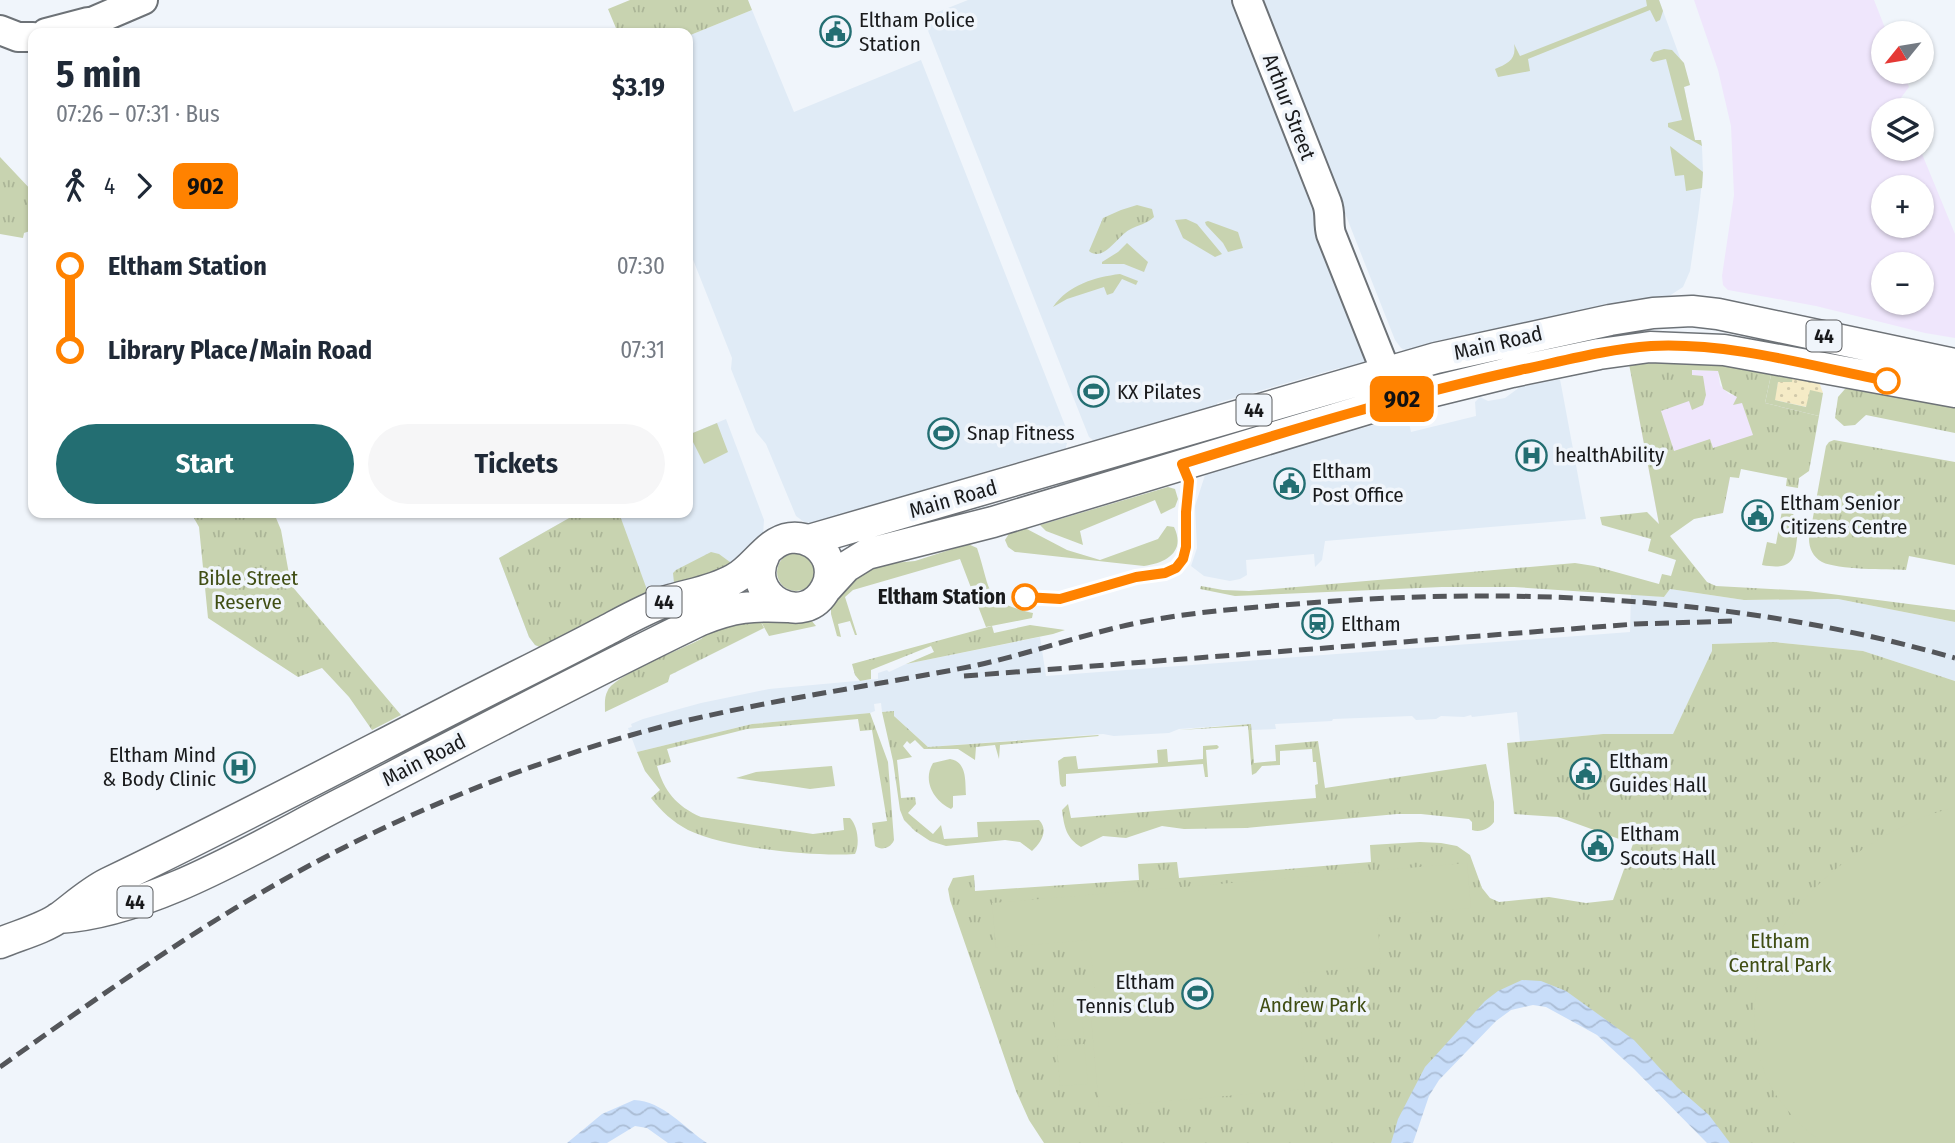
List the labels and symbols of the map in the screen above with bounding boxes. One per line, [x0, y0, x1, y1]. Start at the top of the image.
place label: Eltham Police Station [859, 7, 975, 57]
public building icon: Eltham Police Station [819, 15, 853, 49]
north arrow [1871, 21, 1934, 84]
street label: Arthur Street [1257, 50, 1321, 164]
street label: Main Road [1451, 320, 1545, 366]
road number: 44 [1806, 320, 1842, 352]
unlabelled marker [1874, 368, 1900, 394]
sports icon: KX Pilates [1077, 375, 1111, 409]
line badge: 902 [1362, 376, 1442, 422]
place label: KX Pilates [1117, 379, 1201, 405]
road number: 44 [1236, 394, 1272, 426]
sports icon: Snap Fitness [927, 416, 961, 450]
place label: Snap Fitness [967, 420, 1075, 446]
hospital icon: healthAbility [1515, 438, 1549, 472]
place label: healthAbility [1555, 442, 1665, 468]
place label: Eltham Post Office [1312, 458, 1404, 508]
public building icon: Eltham Post Office [1272, 466, 1306, 500]
street label: Main Road [906, 474, 1000, 524]
place label: Eltham Senior Citizens Centre [1780, 490, 1907, 540]
public building icon: Eltham Senior Citizens Centre [1740, 498, 1774, 532]
park label: Bible Street Reserve [198, 565, 298, 615]
place label: Eltham Station [878, 584, 1006, 610]
marker: Eltham Station [1012, 584, 1038, 610]
road number: 44 [646, 586, 682, 618]
station icon: Eltham [1301, 607, 1335, 641]
place label: Eltham [1341, 611, 1401, 637]
street label: Main Road [378, 728, 470, 792]
place label: Eltham Mind & Body Clinic [102, 742, 216, 792]
place label: Eltham Guides Hall [1609, 748, 1707, 798]
hospital icon: Eltham Mind & Body Clinic [222, 750, 256, 784]
public building icon: Eltham Guides Hall [1569, 756, 1603, 790]
place label: Eltham Scouts Hall [1620, 821, 1716, 871]
public building icon: Eltham Scouts Hall [1580, 829, 1614, 863]
road number: 44 [118, 887, 152, 918]
park label: Eltham Central Park [1728, 928, 1832, 978]
place label: Eltham Tennis Club [1077, 969, 1175, 1019]
sports icon: Eltham Tennis Club [1181, 977, 1215, 1011]
park label: Andrew Park [1260, 992, 1366, 1018]

